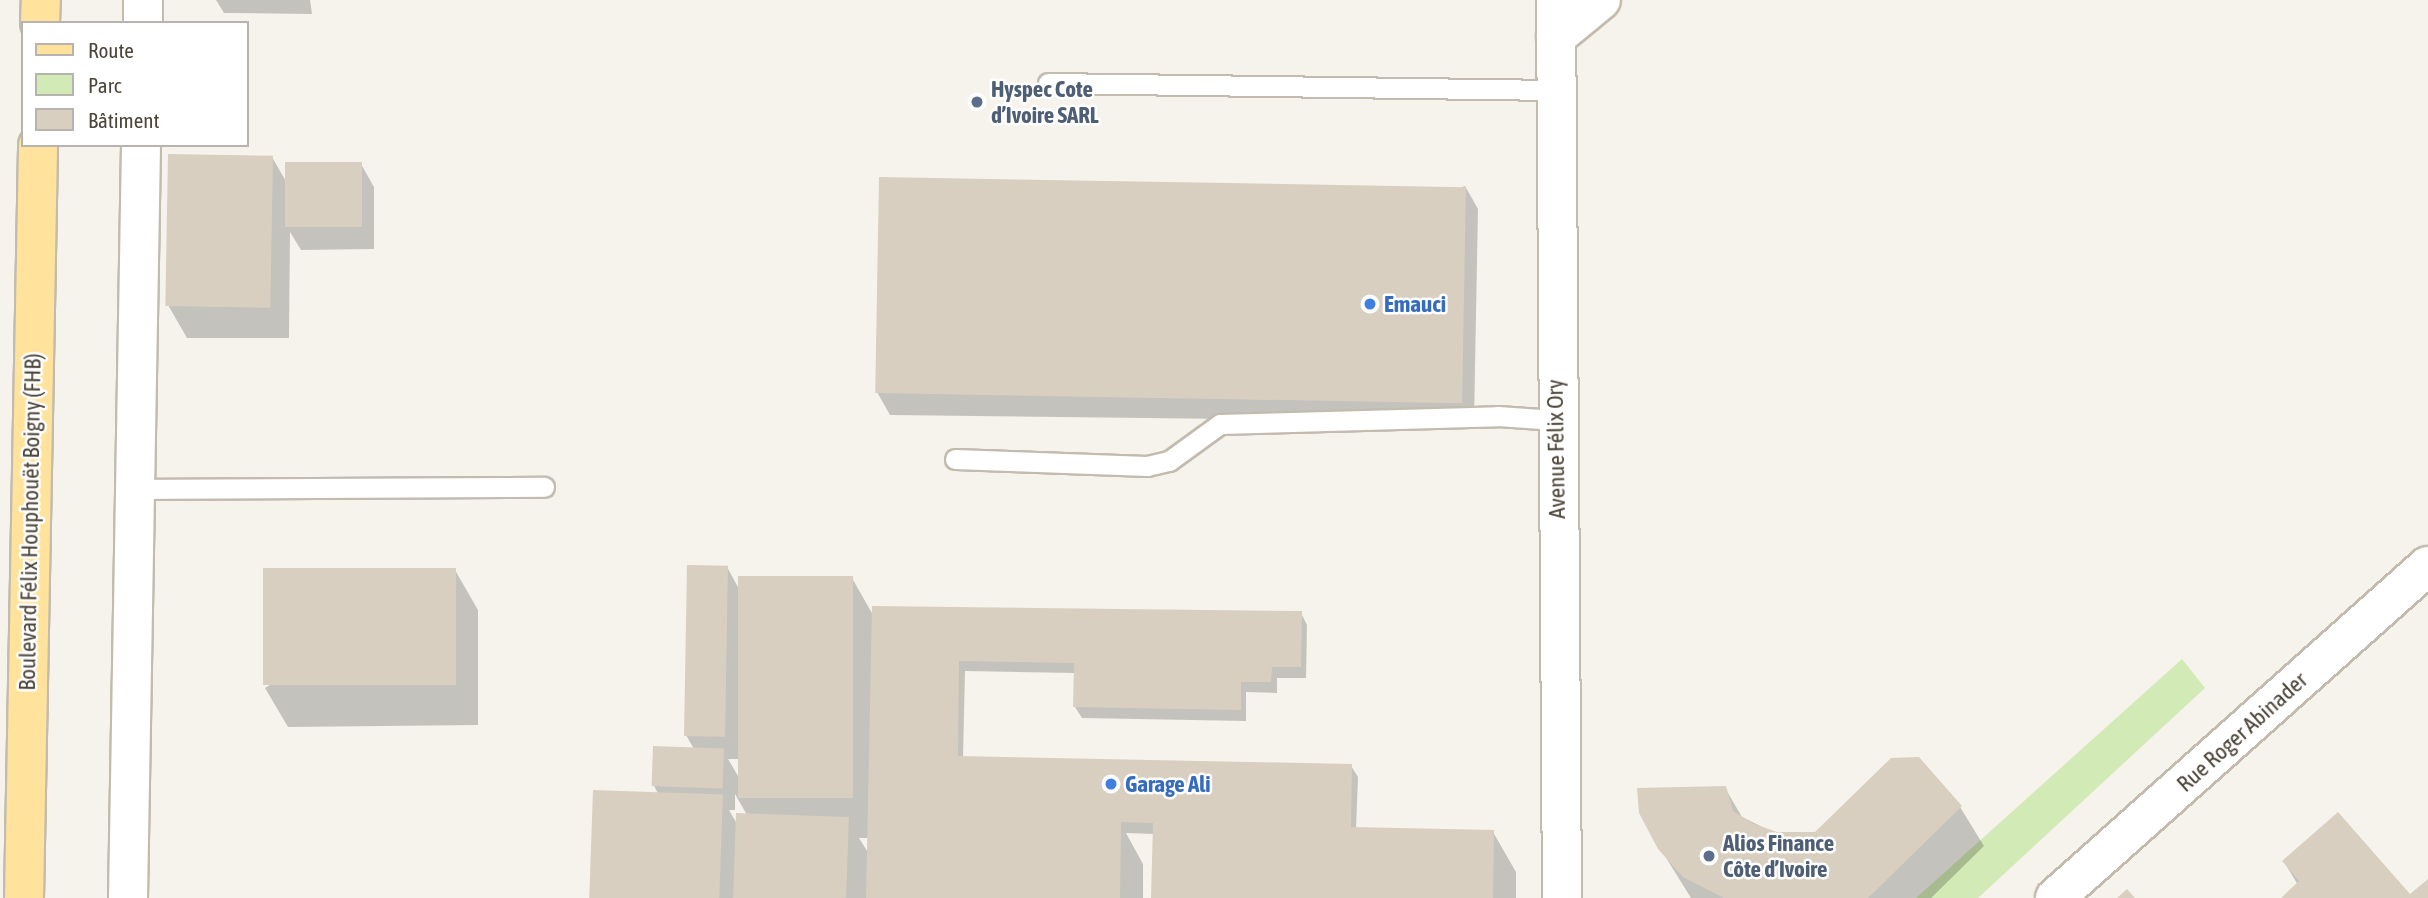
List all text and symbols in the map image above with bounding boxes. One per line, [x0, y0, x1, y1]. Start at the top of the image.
legend [21, 21, 248, 147]
text: Route [88, 38, 134, 62]
text: Parc [88, 73, 122, 97]
place label: Hyspec Cote d’Ivoire SARL [991, 75, 1099, 129]
marker: Hyspec Cote d’Ivoire SARL [969, 94, 985, 110]
text: Bâtiment [88, 108, 159, 132]
place label: Emauci [1384, 290, 1446, 318]
marker: Emauci [1362, 296, 1378, 312]
street label: Boulevard Félix Houphouët Boigny (FHB) [13, 353, 47, 691]
street label: Avenue Félix Ory [1541, 379, 1571, 519]
street label: Rue Roger Abinader [2171, 666, 2313, 798]
place label: Garage Ali [1125, 770, 1211, 798]
marker: Garage Ali [1103, 776, 1119, 792]
place label: Alios Finance Côte d’Ivoire [1723, 829, 1834, 883]
marker: Alios Finance Côte d’Ivoire [1701, 848, 1717, 864]

